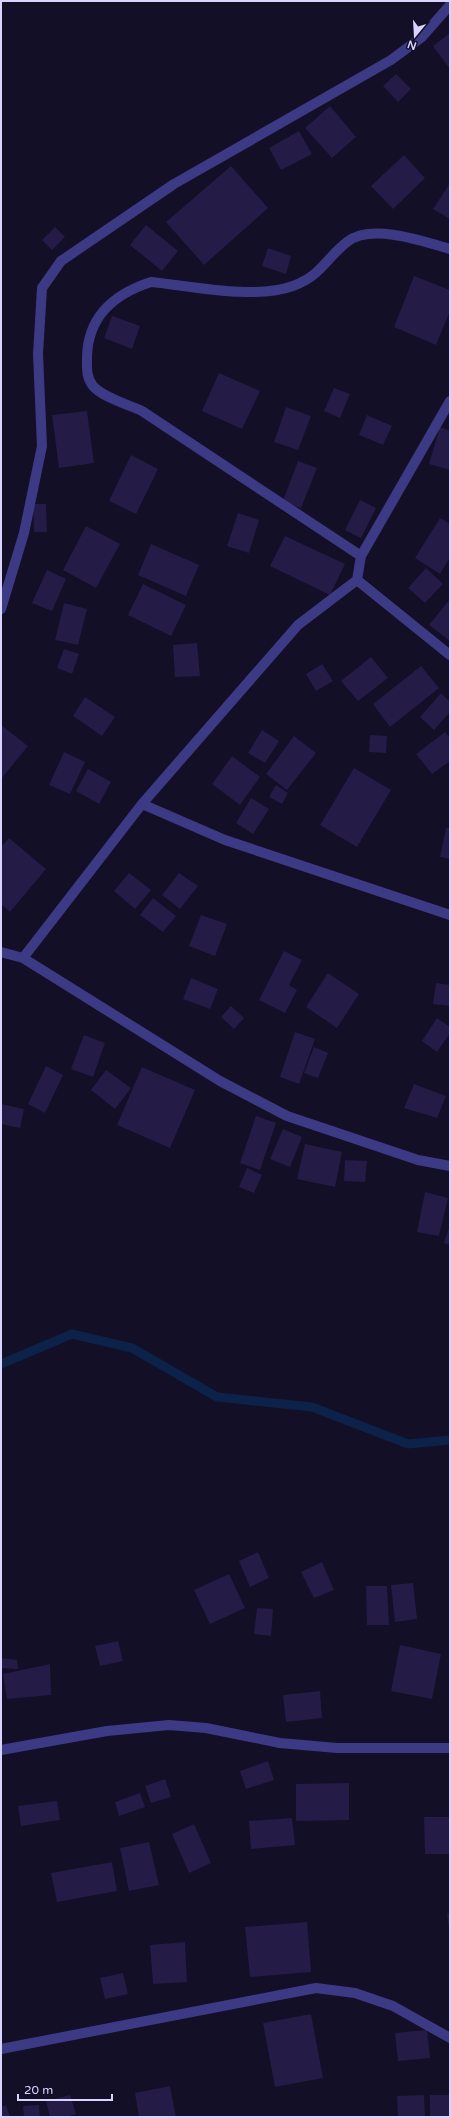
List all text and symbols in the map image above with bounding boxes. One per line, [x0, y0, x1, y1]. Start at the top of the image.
north arrow [395, 16, 435, 56]
text: N [406, 37, 418, 53]
scale bar [18, 2076, 112, 2102]
text: 20 m [24, 2083, 53, 2097]

